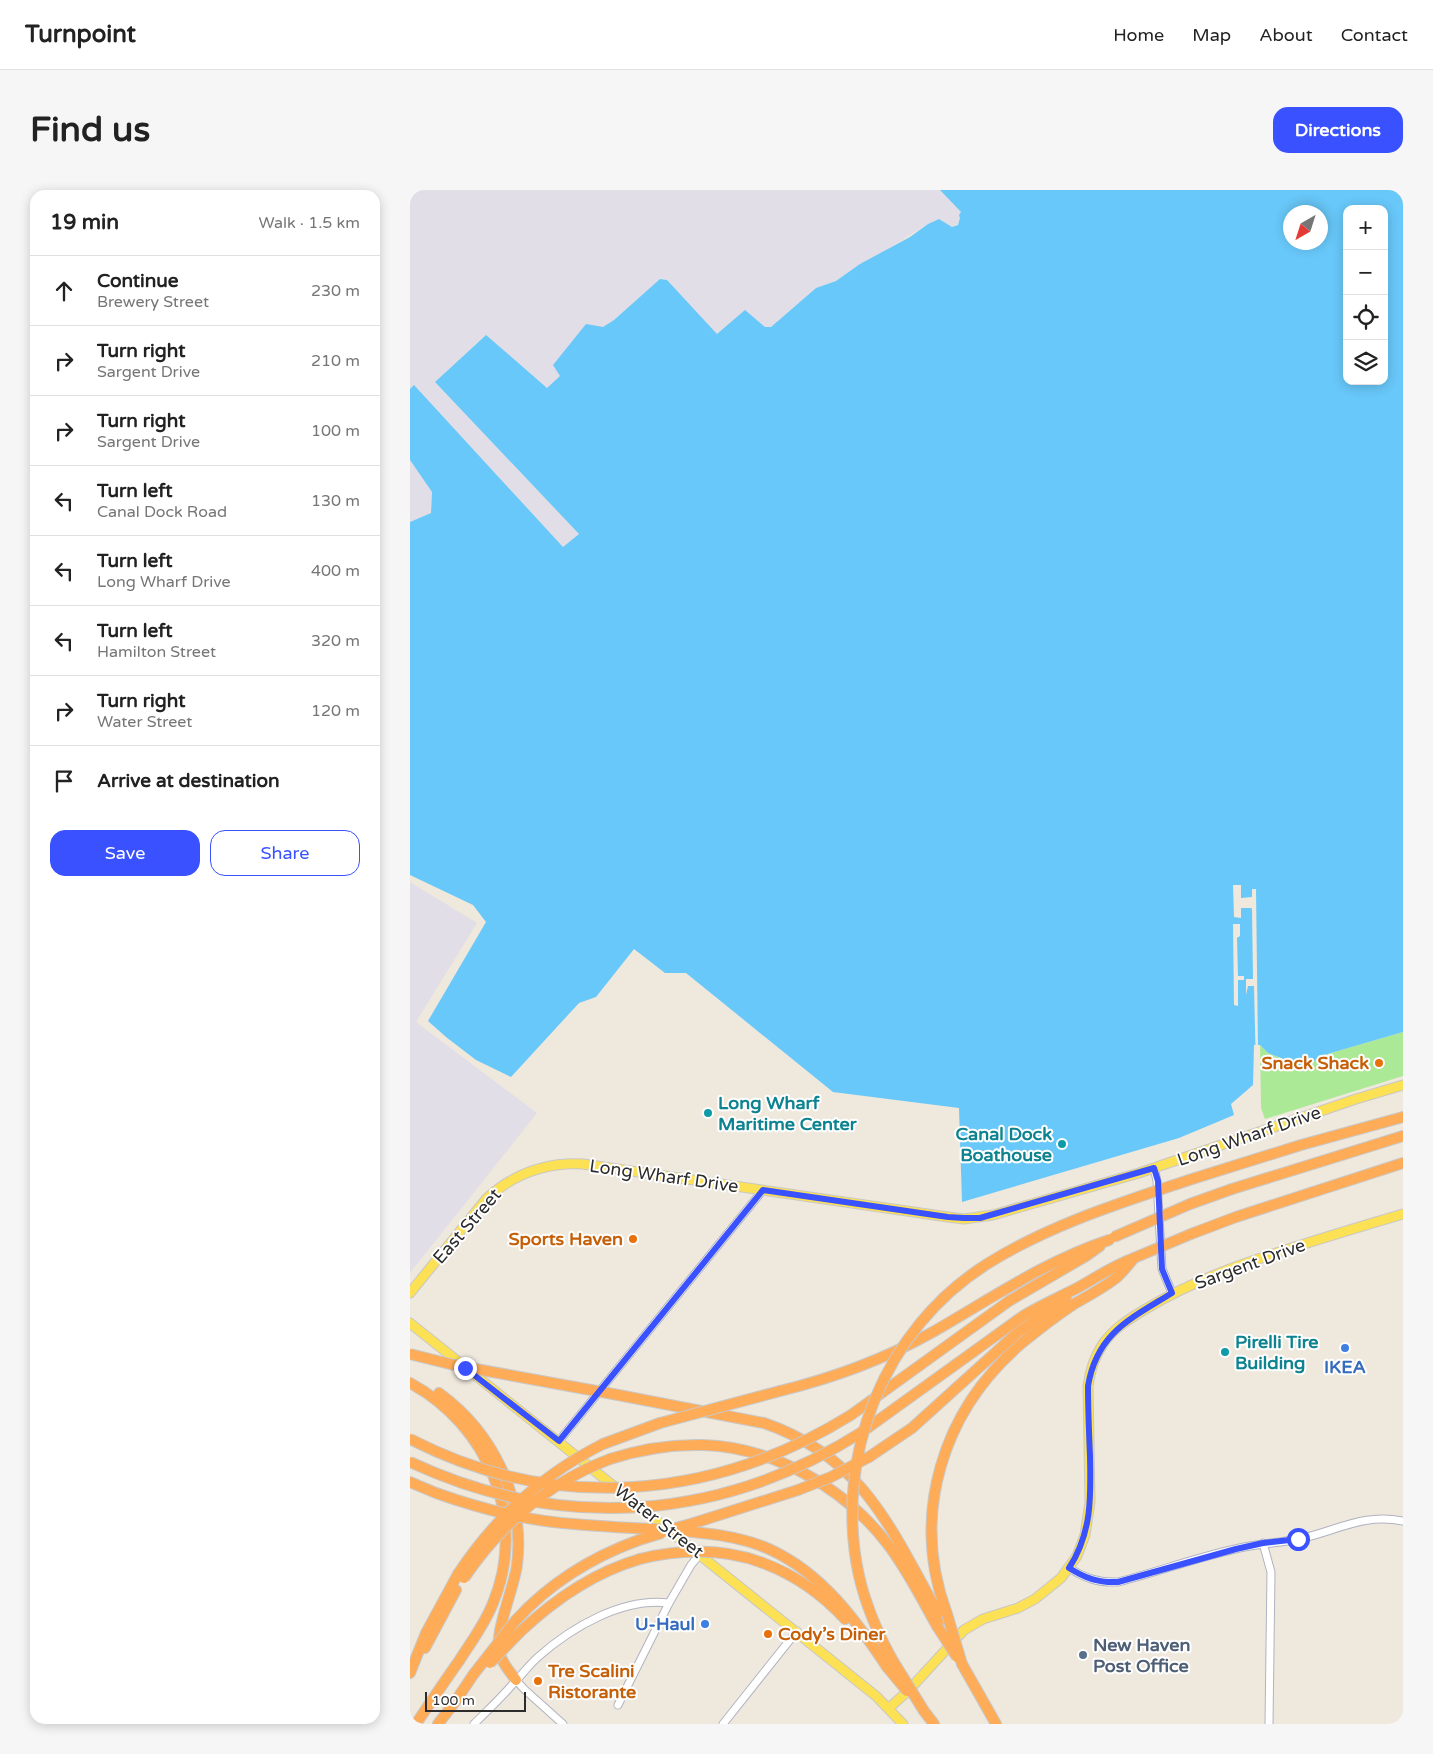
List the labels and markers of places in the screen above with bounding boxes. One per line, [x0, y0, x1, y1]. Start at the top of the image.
place label: Snack Shack [1261, 1052, 1369, 1074]
marker: Snack Shack [1373, 1057, 1385, 1069]
place label: Long Wharf Maritime Center [718, 1092, 858, 1135]
marker: Long Wharf Maritime Center [702, 1107, 714, 1119]
place label: Canal Dock Boathouse [956, 1123, 1052, 1166]
marker: Canal Dock Boathouse [1056, 1138, 1068, 1150]
place label: Sports Haven [509, 1228, 623, 1250]
marker: Sports Haven [627, 1233, 639, 1245]
place label: Pirelli Tire Building [1235, 1331, 1318, 1374]
marker: IKEA [1339, 1342, 1351, 1354]
marker: Pirelli Tire Building [1219, 1346, 1231, 1358]
place label: IKEA [1324, 1356, 1366, 1378]
place label: U-Haul [635, 1613, 695, 1635]
marker: U-Haul [699, 1618, 711, 1630]
place label: Cody’s Diner [778, 1623, 886, 1645]
marker: Cody’s Diner [762, 1628, 774, 1640]
place label: New Haven Post Office [1093, 1634, 1190, 1677]
marker: New Haven Post Office [1077, 1649, 1089, 1661]
place label: Tre Scalini Ristorante [547, 1660, 636, 1703]
marker: Tre Scalini Ristorante [532, 1675, 544, 1687]

